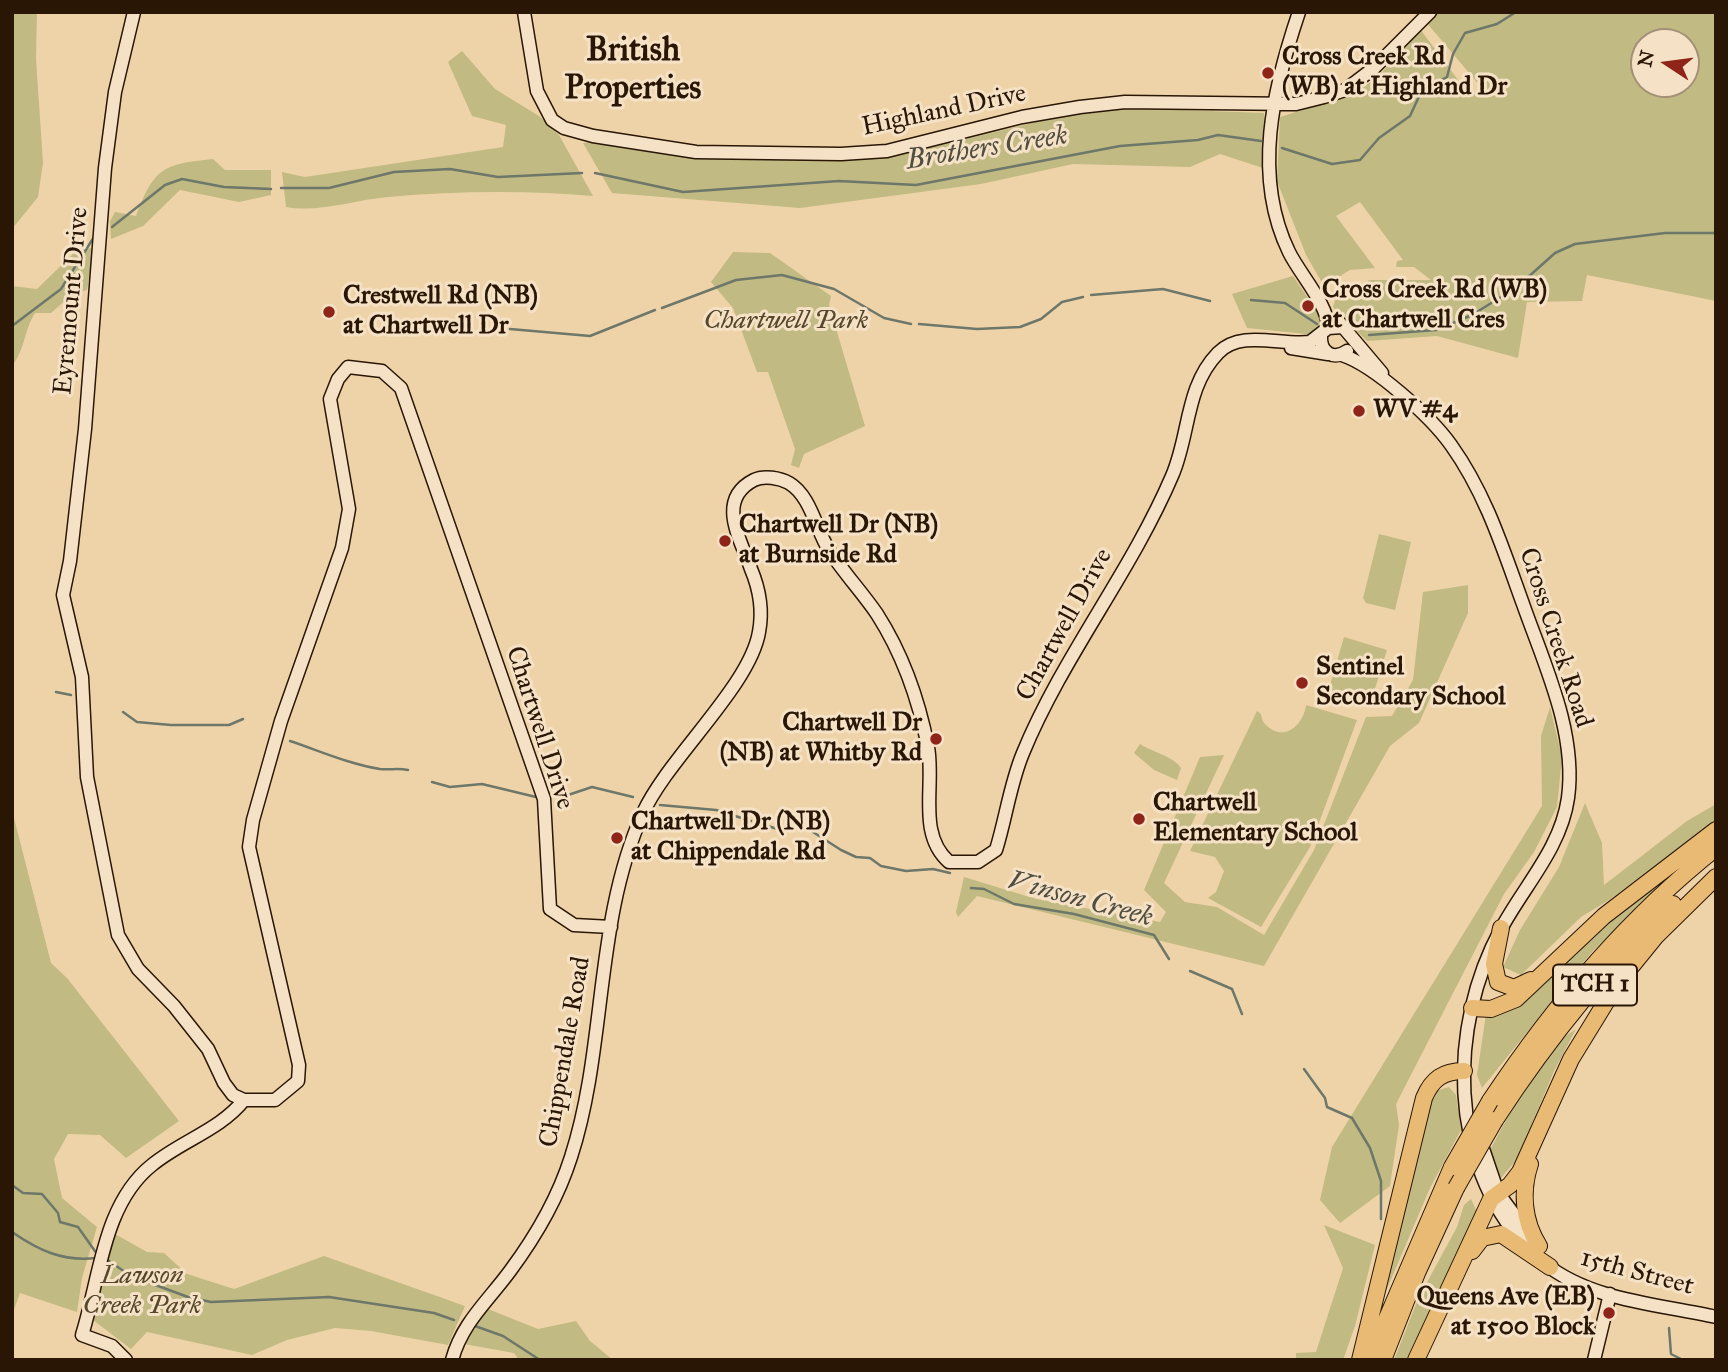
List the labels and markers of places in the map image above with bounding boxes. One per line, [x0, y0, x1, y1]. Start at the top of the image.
place label: Cross Creek Rd (WB) at Highland Dr [1282, 42, 1507, 104]
marker: Cross Creek Rd (WB) at Highland Dr [1260, 65, 1276, 81]
place label: Cross Creek Rd (WB) at Chartwell Cres [1322, 275, 1547, 336]
place label: Crestwell Rd (NB) at Chartwell Dr [343, 281, 538, 342]
marker: Cross Creek Rd (WB) at Chartwell Cres [1300, 298, 1316, 314]
marker: Crestwell Rd (NB) at Chartwell Dr [321, 304, 337, 320]
place label: WV #4 [1373, 395, 1457, 427]
marker: WV #4 [1351, 403, 1367, 419]
place label: Chartwell Dr (NB) at Burnside Rd [739, 510, 938, 572]
marker: Chartwell Dr (NB) at Burnside Rd [717, 533, 733, 549]
place label: Sentinel Secondary School [1316, 652, 1505, 714]
marker: Sentinel Secondary School [1294, 675, 1310, 691]
place label: Chartwell Dr (NB) at Whitby Rd [720, 708, 922, 770]
marker: Chartwell Dr (NB) at Whitby Rd [928, 731, 944, 747]
place label: Chartwell Elementary School [1153, 788, 1357, 850]
place label: Chartwell Dr (NB) at Chippendale Rd [631, 807, 830, 868]
marker: Chartwell Elementary School [1131, 811, 1147, 827]
marker: Chartwell Dr (NB) at Chippendale Rd [609, 830, 625, 846]
place label: Queens Ave (EB) at 1500 Block [1416, 1282, 1595, 1344]
marker: Queens Ave (EB) at 1500 Block [1601, 1305, 1617, 1321]

